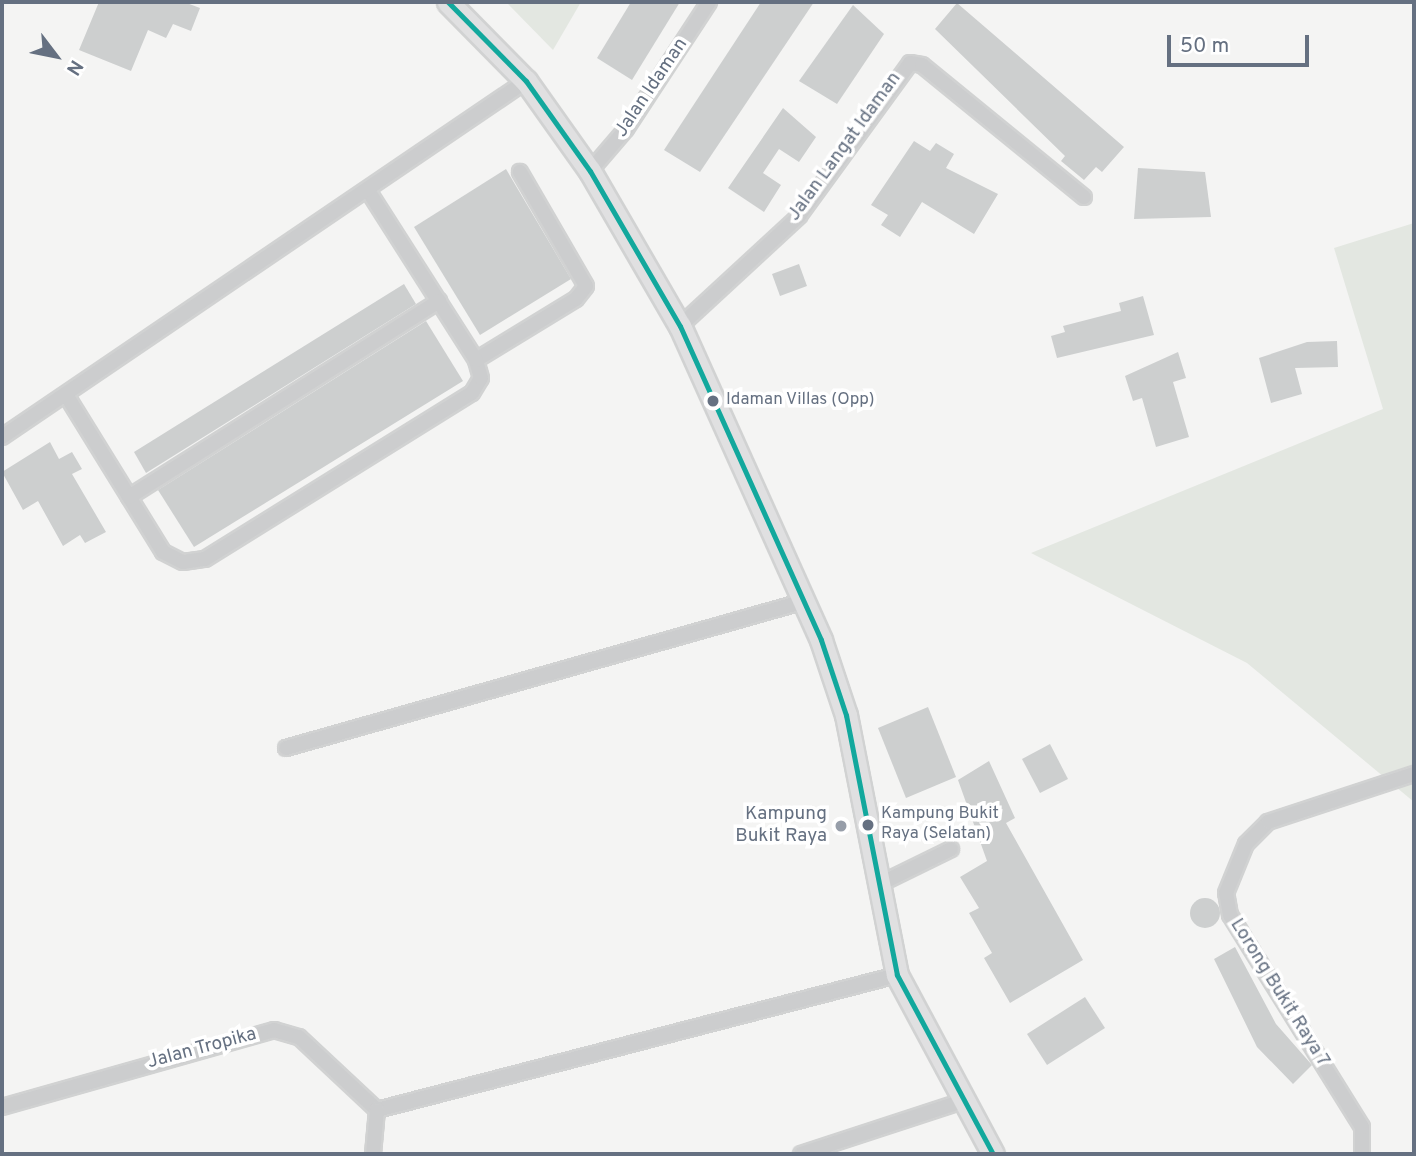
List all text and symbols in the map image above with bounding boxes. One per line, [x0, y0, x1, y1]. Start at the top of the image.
north arrow [21, 21, 91, 91]
scale bar [1171, 21, 1313, 65]
text: 50 m [1180, 33, 1229, 60]
street label: Jalan Idaman [611, 34, 693, 142]
text: N [60, 55, 88, 79]
street label: Jalan Langat Idaman [783, 68, 907, 226]
place label: Idaman Villas (Opp) [726, 391, 875, 411]
marker: Idaman Villas (Opp) [706, 394, 720, 408]
place label: Kampung Bukit Raya [735, 804, 827, 848]
place label: Kampung Bukit Raya (Selatan) [881, 805, 999, 845]
marker: Kampung Bukit Raya [833, 818, 849, 834]
marker: Kampung Bukit Raya (Selatan) [861, 818, 875, 832]
street label: Lorong Bukit Raya 7 [1224, 915, 1334, 1071]
street label: Jalan Tropika [145, 1023, 259, 1075]

